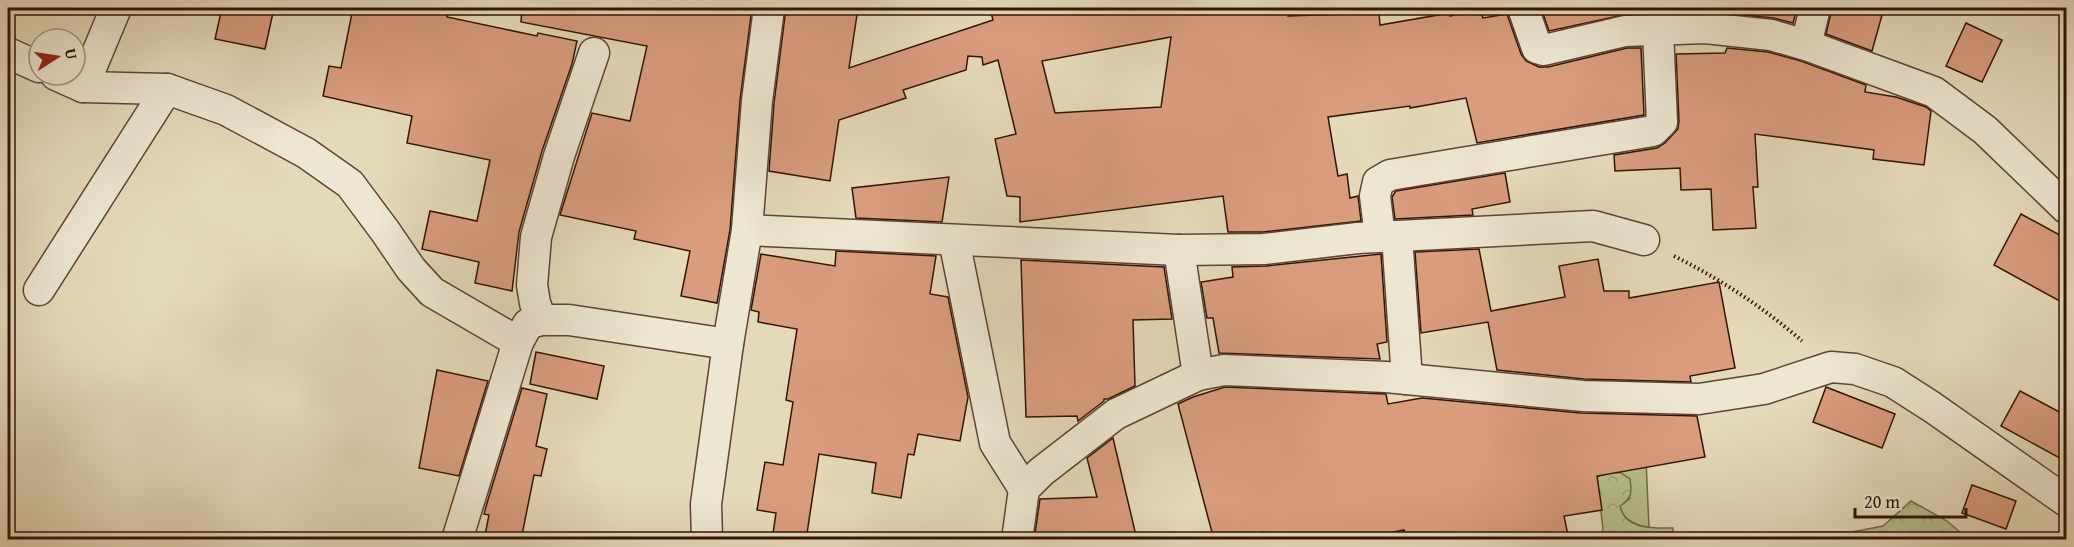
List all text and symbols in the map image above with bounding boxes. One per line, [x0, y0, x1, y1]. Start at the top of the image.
north arrow [27, 27, 87, 87]
text: U [59, 46, 85, 62]
scale bar [1855, 481, 1966, 519]
text: 20 m [1864, 488, 1900, 515]

